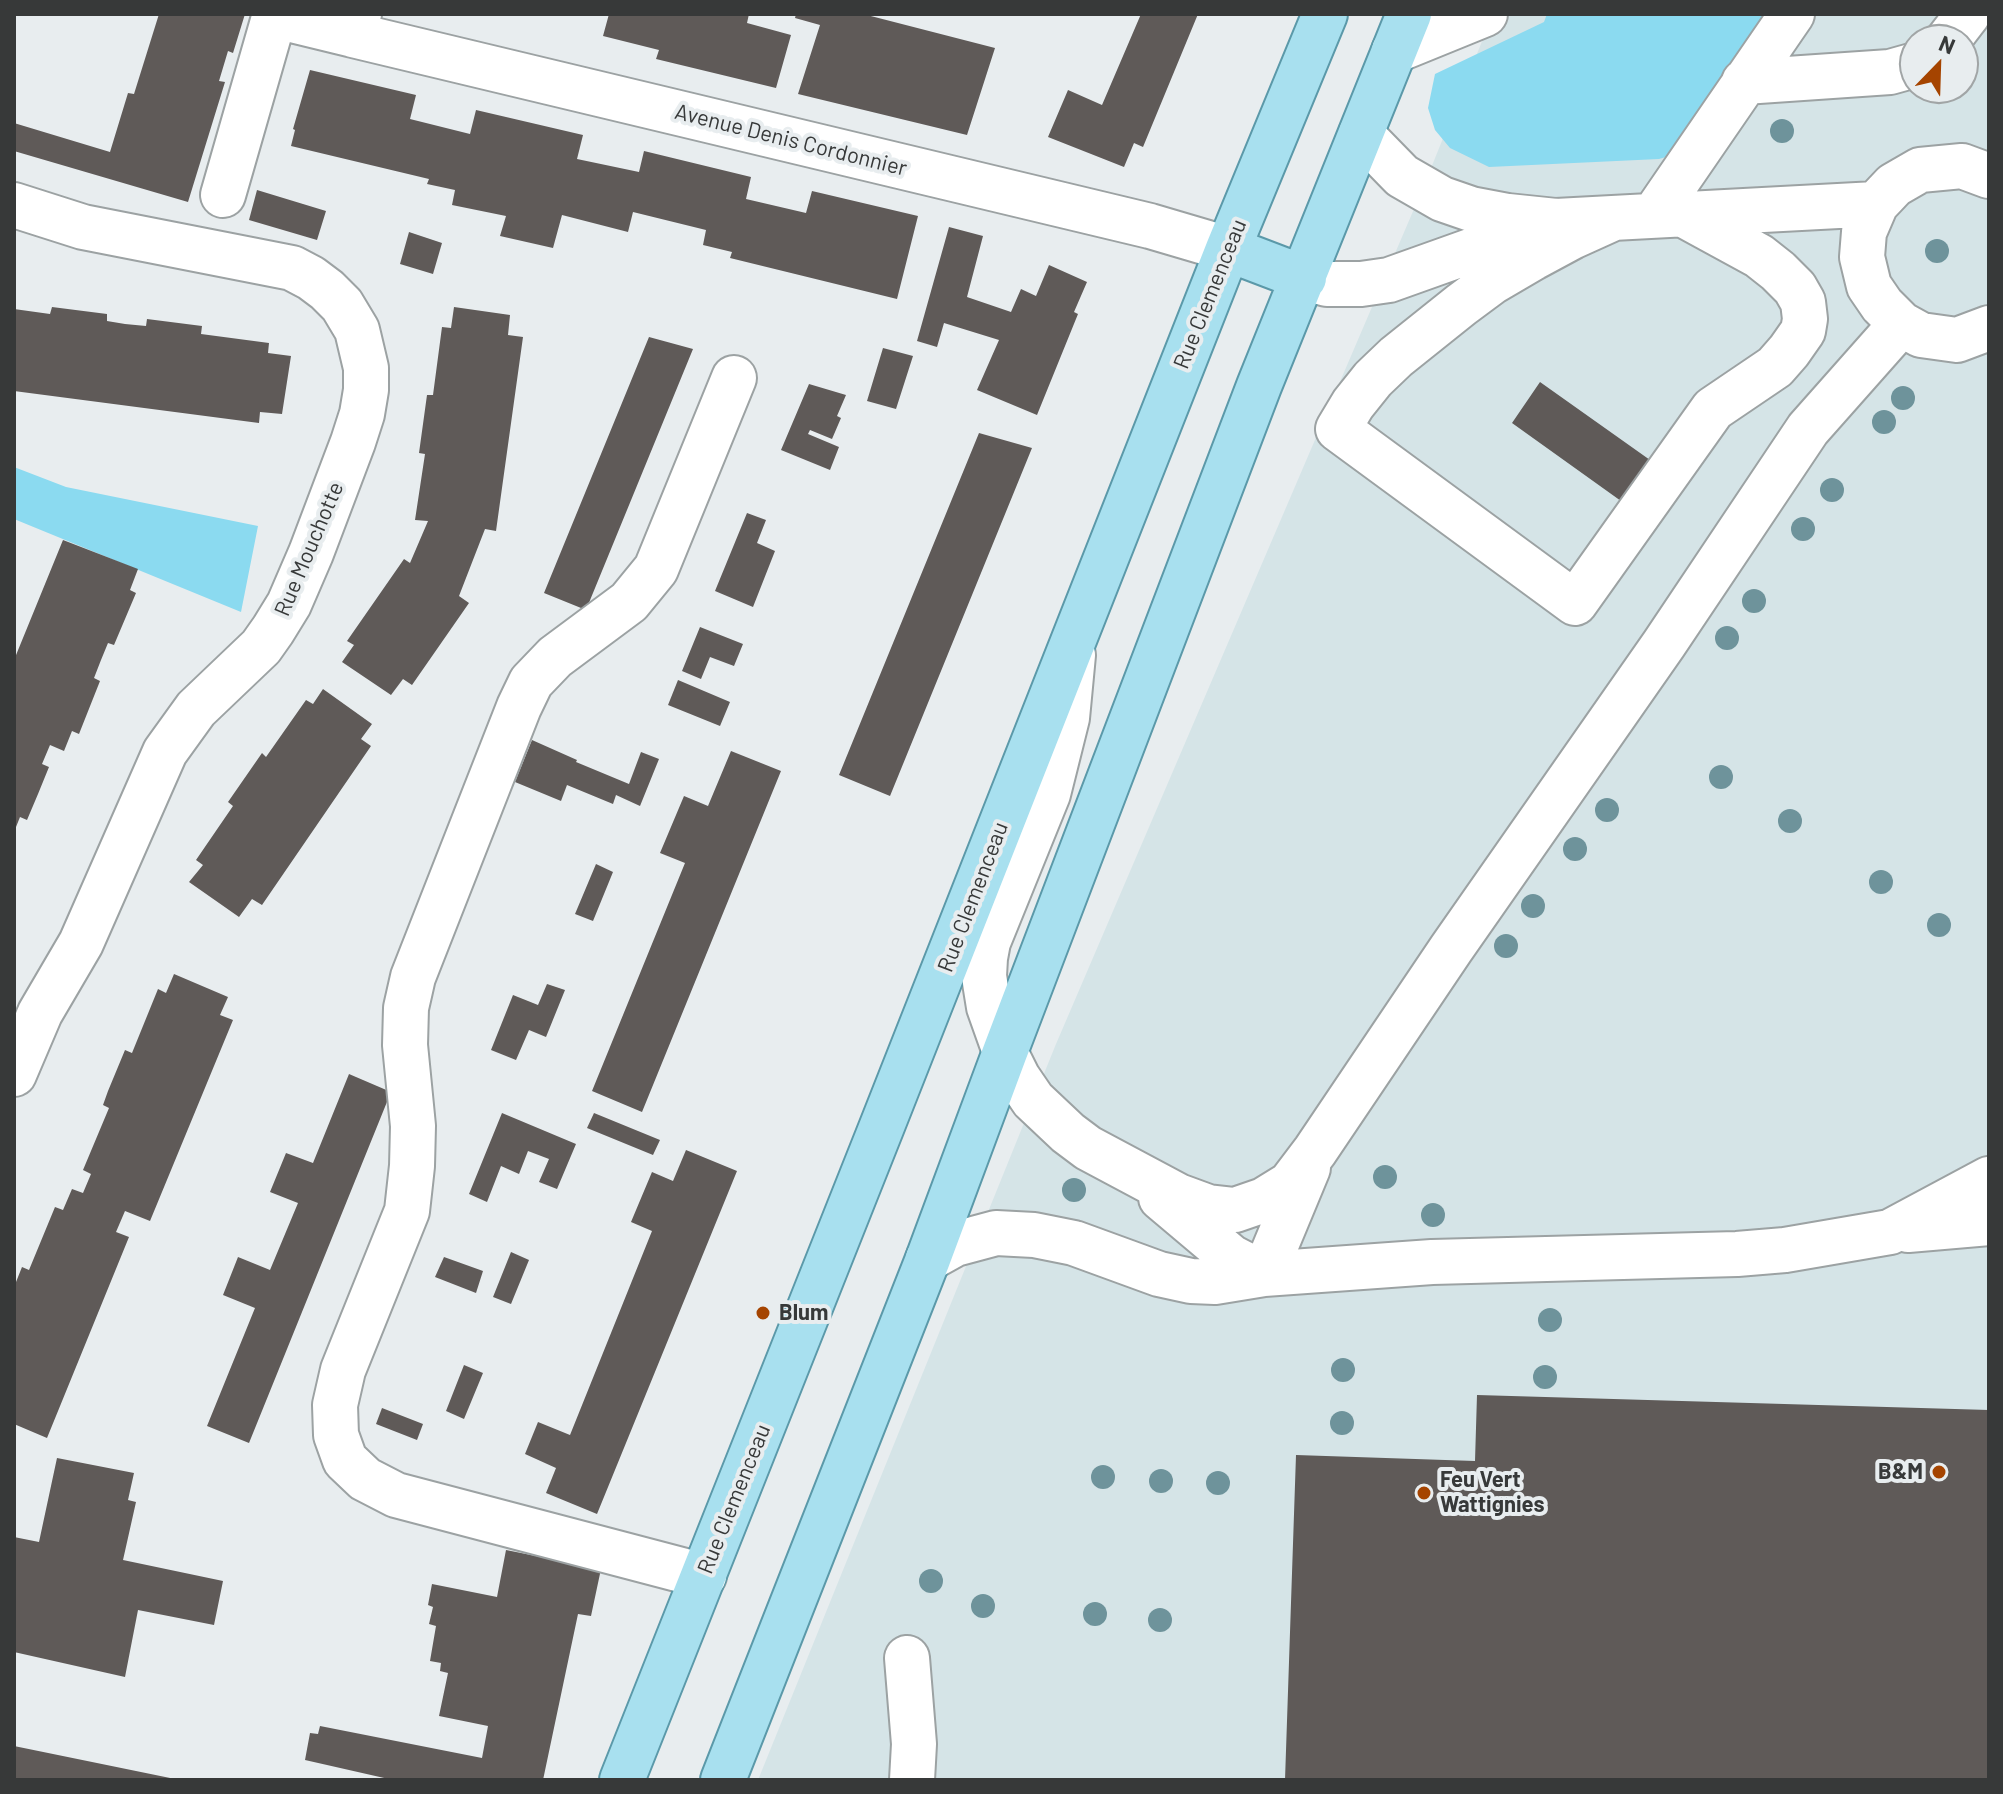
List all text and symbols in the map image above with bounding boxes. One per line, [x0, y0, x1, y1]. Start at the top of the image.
north arrow [1899, 24, 1979, 104]
text: N [1936, 29, 1959, 59]
street label: Avenue Denis Cordonnier [672, 98, 910, 182]
street label: Rue Clemenceau [1168, 215, 1252, 373]
street label: Rue Mouchotte [269, 478, 349, 620]
street label: Rue Clemenceau [932, 818, 1014, 976]
place label: Blum [779, 1300, 828, 1326]
marker: Blum [754, 1304, 772, 1322]
street label: Rue Clemenceau [692, 1420, 776, 1578]
place label: B&M [1878, 1459, 1923, 1485]
marker: B&M [1930, 1463, 1948, 1481]
place label: Feu Vert Wattignies [1440, 1467, 1544, 1518]
marker: Feu Vert Wattignies [1415, 1484, 1433, 1502]

